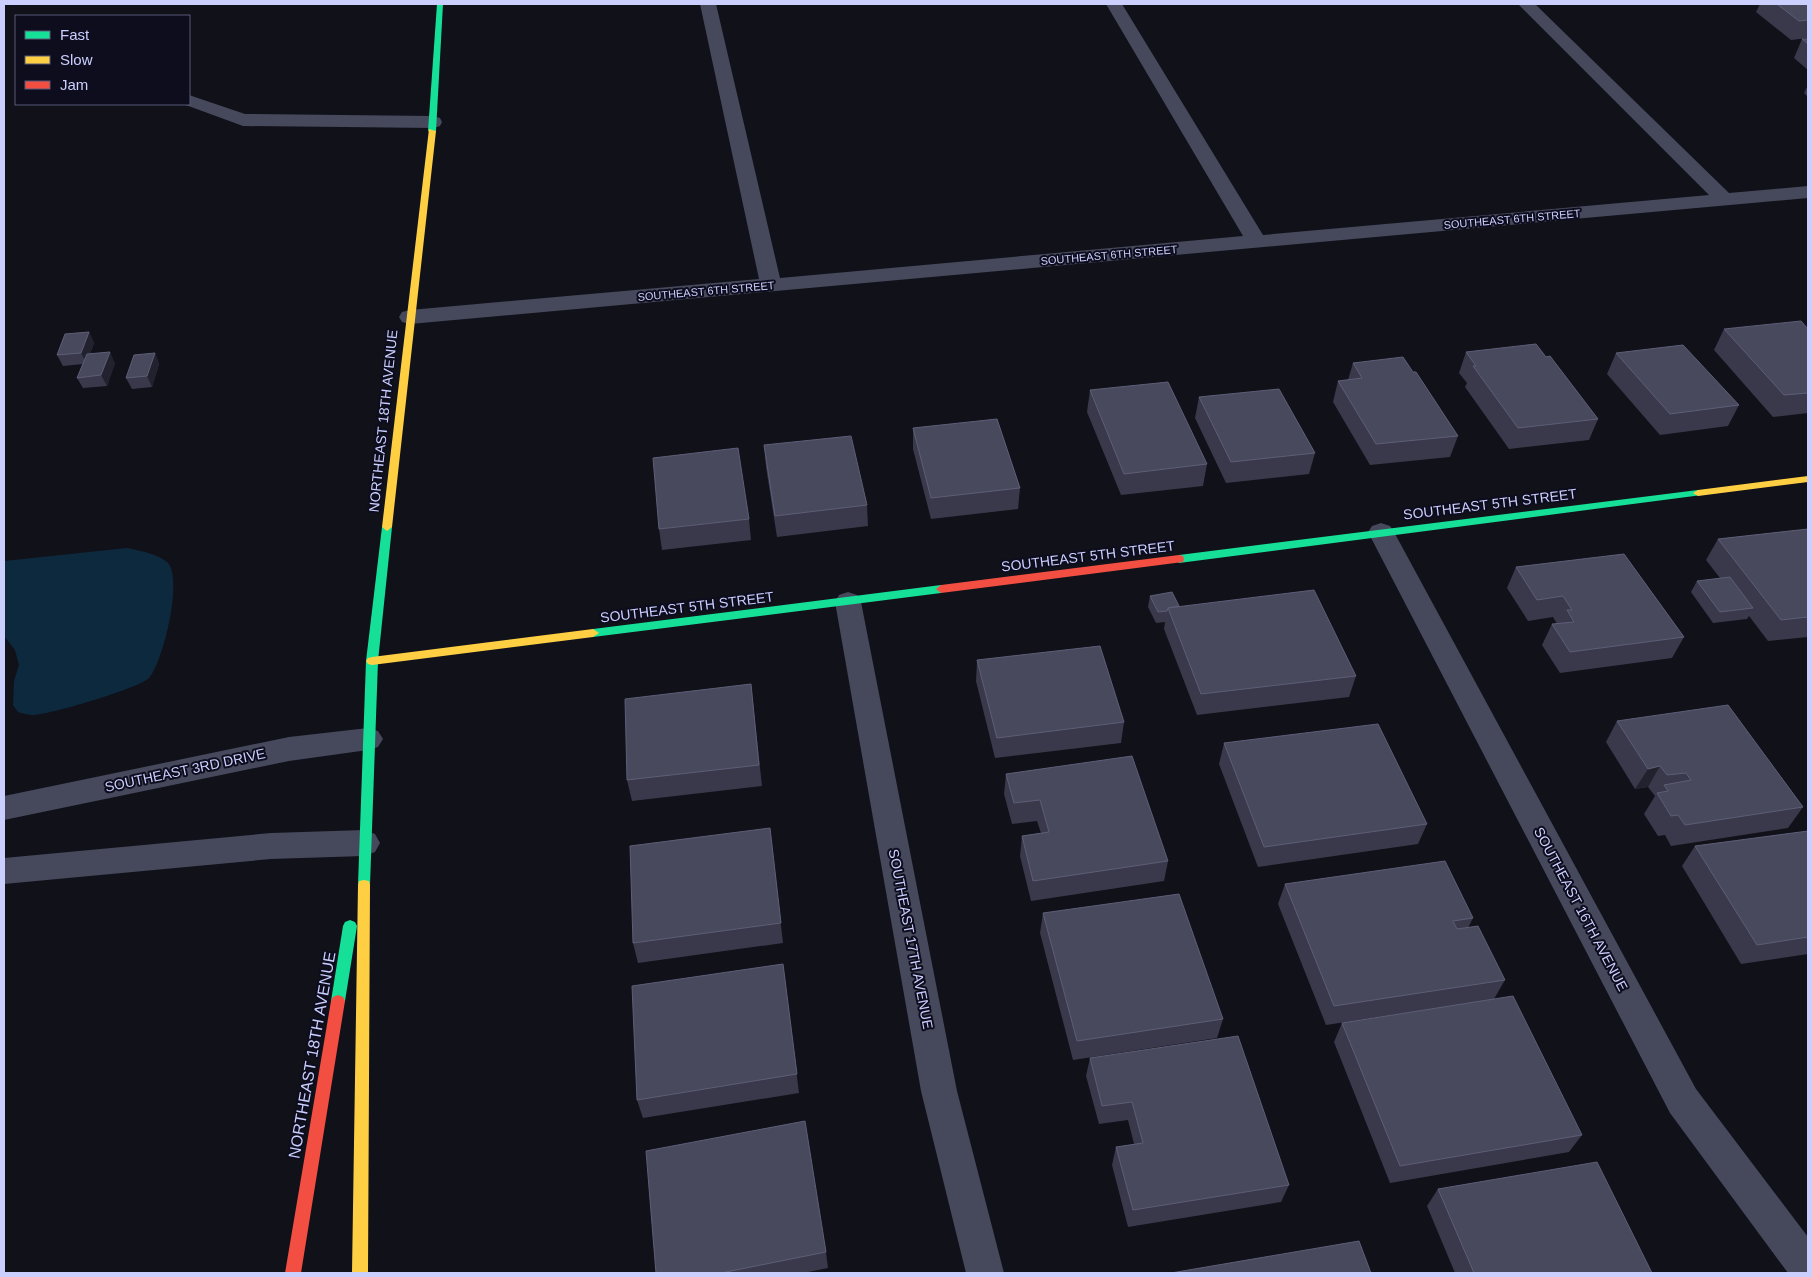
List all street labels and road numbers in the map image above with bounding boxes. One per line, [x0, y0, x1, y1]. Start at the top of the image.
street label: SOUTHEAST 6TH STREET [1443, 207, 1581, 231]
street label: SOUTHEAST 6TH STREET [1040, 243, 1178, 267]
street label: SOUTHEAST 6TH STREET [637, 279, 775, 303]
street label: NORTHEAST 18TH AVENUE [365, 329, 401, 513]
street label: SOUTHEAST 5TH STREET [1402, 485, 1578, 523]
street label: SOUTHEAST 5TH STREET [1000, 537, 1176, 575]
street label: SOUTHEAST 5TH STREET [599, 588, 775, 626]
street label: SOUTHEAST 3RD DRIVE [103, 745, 267, 795]
street label: SOUTHEAST 16TH AVENUE [1531, 824, 1631, 994]
street label: SOUTHEAST 17TH AVENUE [886, 848, 936, 1030]
street label: NORTHEAST 18TH AVENUE [285, 950, 339, 1160]

